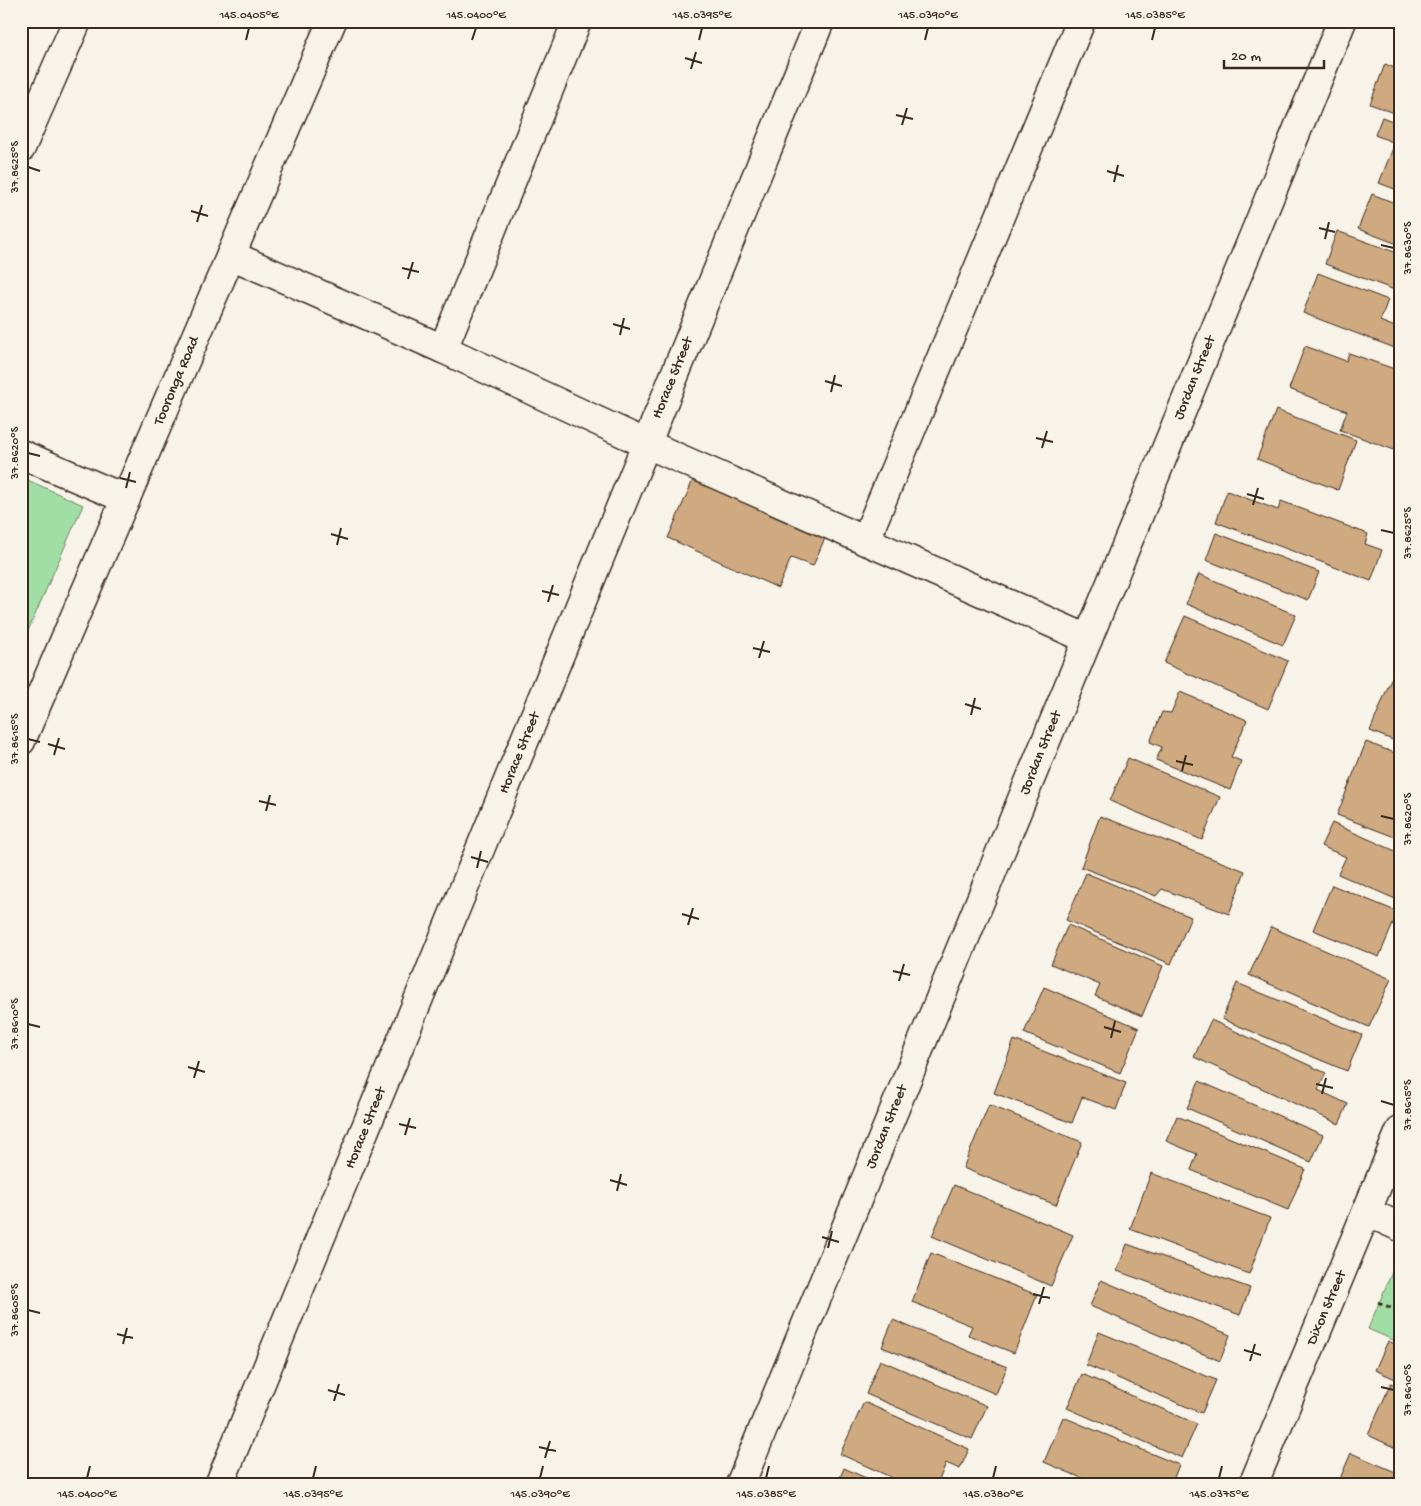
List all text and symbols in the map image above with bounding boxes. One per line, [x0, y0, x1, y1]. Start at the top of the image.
text: 145.0405°E [218, 9, 279, 23]
text: 145.0400°E [445, 9, 506, 23]
text: 145.0395°E [672, 9, 732, 23]
text: 145.0390°E [897, 9, 958, 23]
text: 145.0385°E [1124, 9, 1185, 23]
scale bar [1224, 38, 1324, 70]
text: 20 m [1231, 48, 1261, 66]
text: 37.8625°S [9, 141, 23, 194]
text: 37.8630°S [1402, 221, 1416, 275]
street label: Jordan Street [1170, 332, 1221, 423]
street label: Tooronga Road [150, 333, 204, 429]
street label: Horace Street [648, 333, 698, 421]
text: 37.8620°S [9, 426, 23, 480]
text: 37.8625°S [1402, 507, 1416, 560]
street label: Jordan Street [1016, 707, 1067, 798]
street label: Horace Street [495, 708, 545, 796]
text: 37.8615°S [9, 713, 23, 766]
text: 37.8620°S [1402, 792, 1416, 846]
text: 37.8610°S [9, 998, 23, 1051]
text: 37.8615°S [1402, 1079, 1416, 1132]
street label: Jordan Street [862, 1081, 913, 1172]
street label: Horace Street [341, 1083, 391, 1171]
street label: Dixon Street [1303, 1266, 1352, 1349]
text: 37.8605°S [9, 1283, 23, 1338]
text: 37.8610°S [1402, 1364, 1416, 1417]
text: 145.0400°E [56, 1488, 117, 1502]
text: 145.0395°E [283, 1488, 343, 1502]
text: 145.0390°E [509, 1488, 570, 1502]
text: 145.0385°E [735, 1488, 796, 1502]
text: 145.0380°E [962, 1488, 1023, 1502]
text: 145.0375°E [1188, 1488, 1249, 1502]

